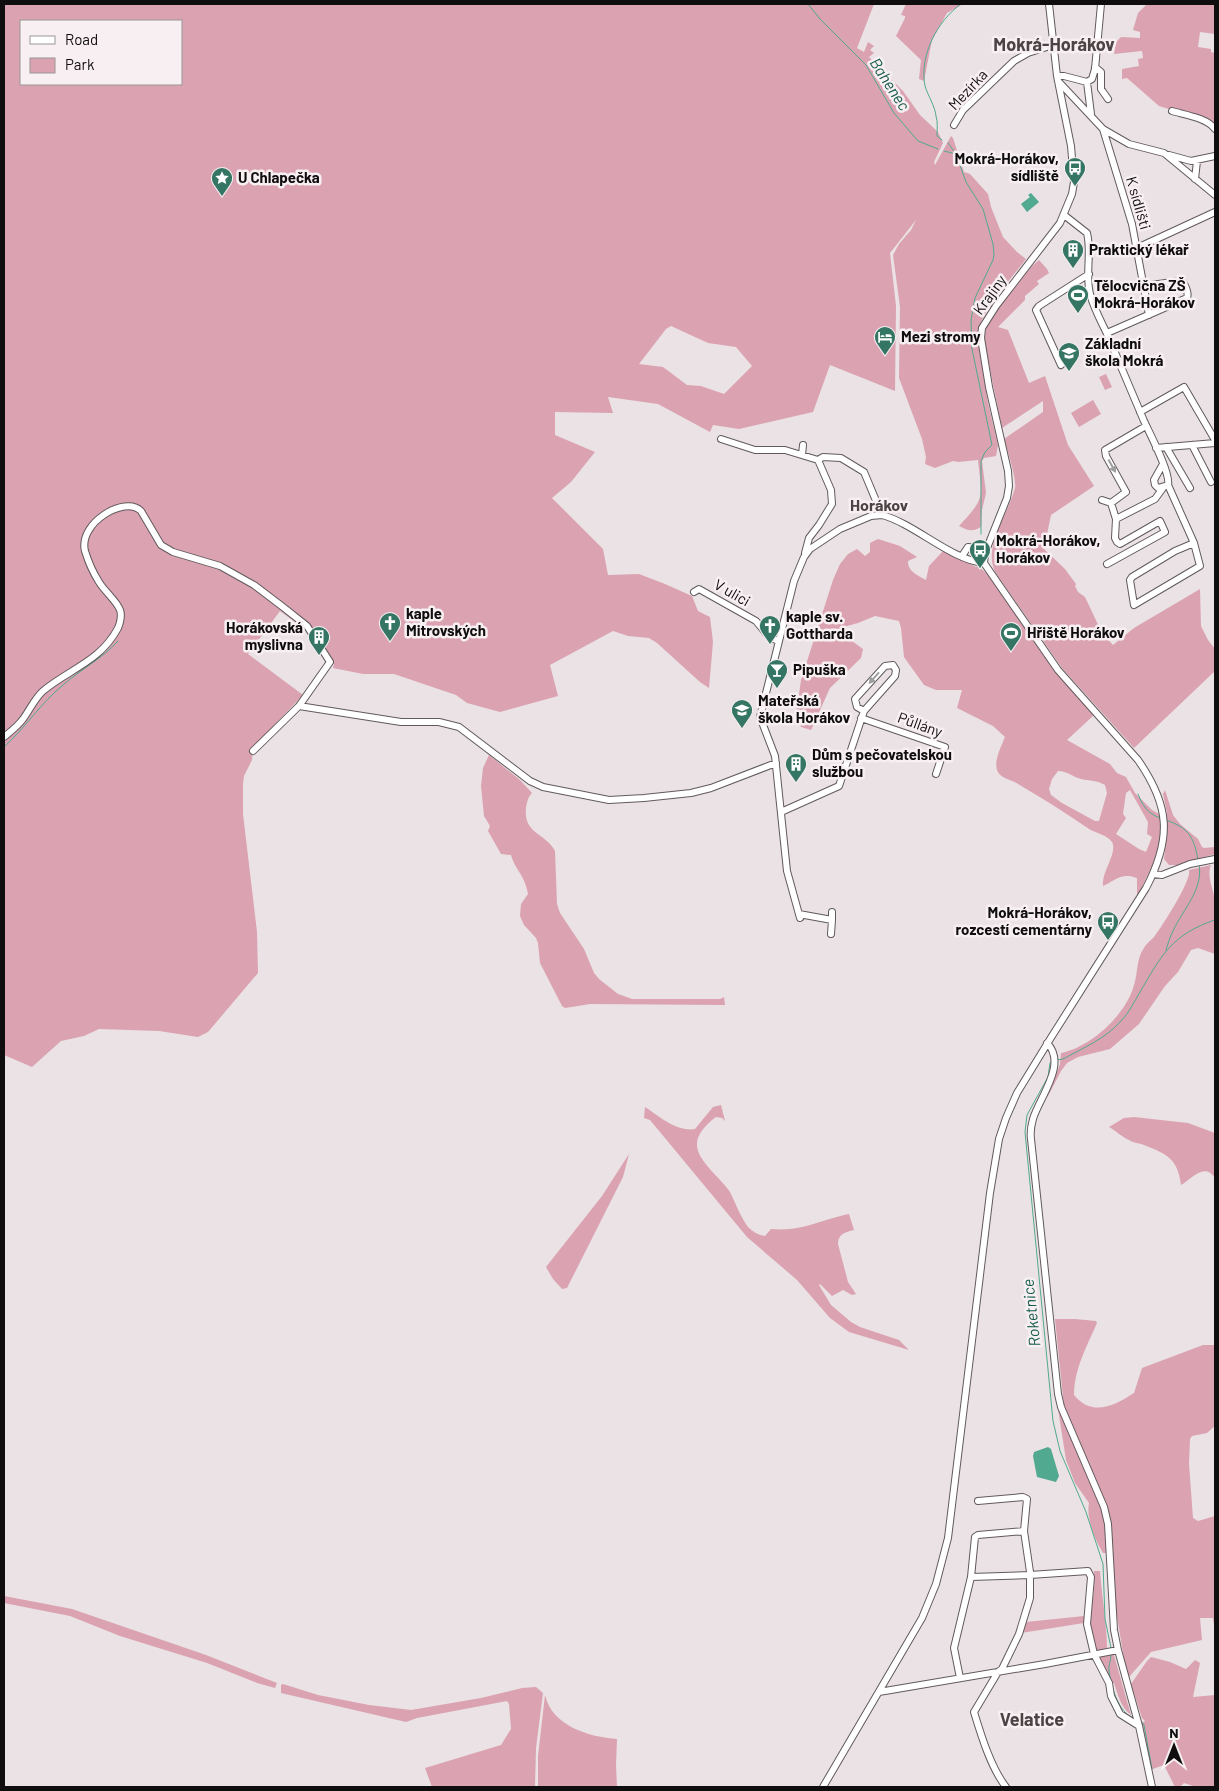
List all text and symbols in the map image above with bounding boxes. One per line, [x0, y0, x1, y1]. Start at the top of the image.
legend [20, 20, 182, 85]
text: Road [65, 30, 98, 48]
district label: Mokrá-Horákov [993, 33, 1115, 55]
water label: Bahenec [866, 54, 914, 114]
text: Park [65, 55, 95, 73]
street label: Mezírka [944, 65, 991, 113]
place label: Mokrá-Horákov, sídliště [954, 149, 1059, 184]
bus stop icon: Mokrá-Horákov, sídliště [1063, 156, 1087, 187]
place icon: U Chlapečka [210, 166, 234, 197]
place label: U Chlapečka [238, 168, 320, 186]
street label: K sídlišti [1123, 174, 1155, 231]
building icon: Praktický lékař [1061, 238, 1085, 269]
place label: Praktický lékař [1089, 240, 1189, 258]
street label: Krajiny [969, 271, 1010, 318]
place label: Tělocvična ZŠ Mokrá-Horákov [1094, 276, 1195, 311]
sports icon: Tělocvična ZŠ Mokrá-Horákov [1066, 283, 1090, 314]
hotel icon: Mezi stromy [873, 325, 897, 356]
place label: Mezi stromy [901, 327, 981, 345]
place label: Základní škola Mokrá [1085, 334, 1164, 369]
school or university icon: Základní škola Mokrá [1057, 341, 1081, 372]
one-way arrow [1107, 460, 1116, 473]
district label: Horákov [850, 495, 908, 514]
place label: Mokrá-Horákov, Horákov [996, 531, 1101, 566]
bus stop icon: Mokrá-Horákov, Horákov [968, 538, 992, 569]
street label: V ulici [711, 575, 754, 610]
place label: kaple Mitrovských [406, 604, 486, 639]
place label: kaple sv. Gottharda [786, 607, 853, 642]
church icon: kaple Mitrovských [378, 611, 402, 642]
church icon: kaple sv. Gottharda [758, 614, 782, 645]
place label: Horákovská myslivna [226, 618, 303, 653]
sports icon: Hřiště Horákov [999, 621, 1023, 652]
place label: Hřiště Horákov [1027, 623, 1125, 641]
building icon: Horákovská myslivna [307, 625, 331, 656]
bar icon: Pipuška [765, 658, 789, 689]
place label: Pipuška [793, 660, 846, 678]
one-way arrow [869, 671, 880, 684]
place label: Mateřská škola Horákov [758, 691, 850, 726]
school or university icon: Mateřská škola Horákov [730, 698, 754, 729]
street label: Půllány [895, 708, 945, 740]
place label: Dům s pečovatelskou službou [812, 745, 952, 780]
building icon: Dům s pečovatelskou službou [784, 752, 808, 783]
place label: Mokrá-Horákov, rozcestí cementárny [956, 903, 1092, 938]
bus stop icon: Mokrá-Horákov, rozcestí cementárny [1096, 910, 1120, 941]
water label: Roketnice [1018, 1278, 1043, 1348]
district label: Velatice [1000, 1708, 1064, 1730]
north arrow [1149, 1721, 1199, 1771]
text: N [1169, 1724, 1179, 1741]

